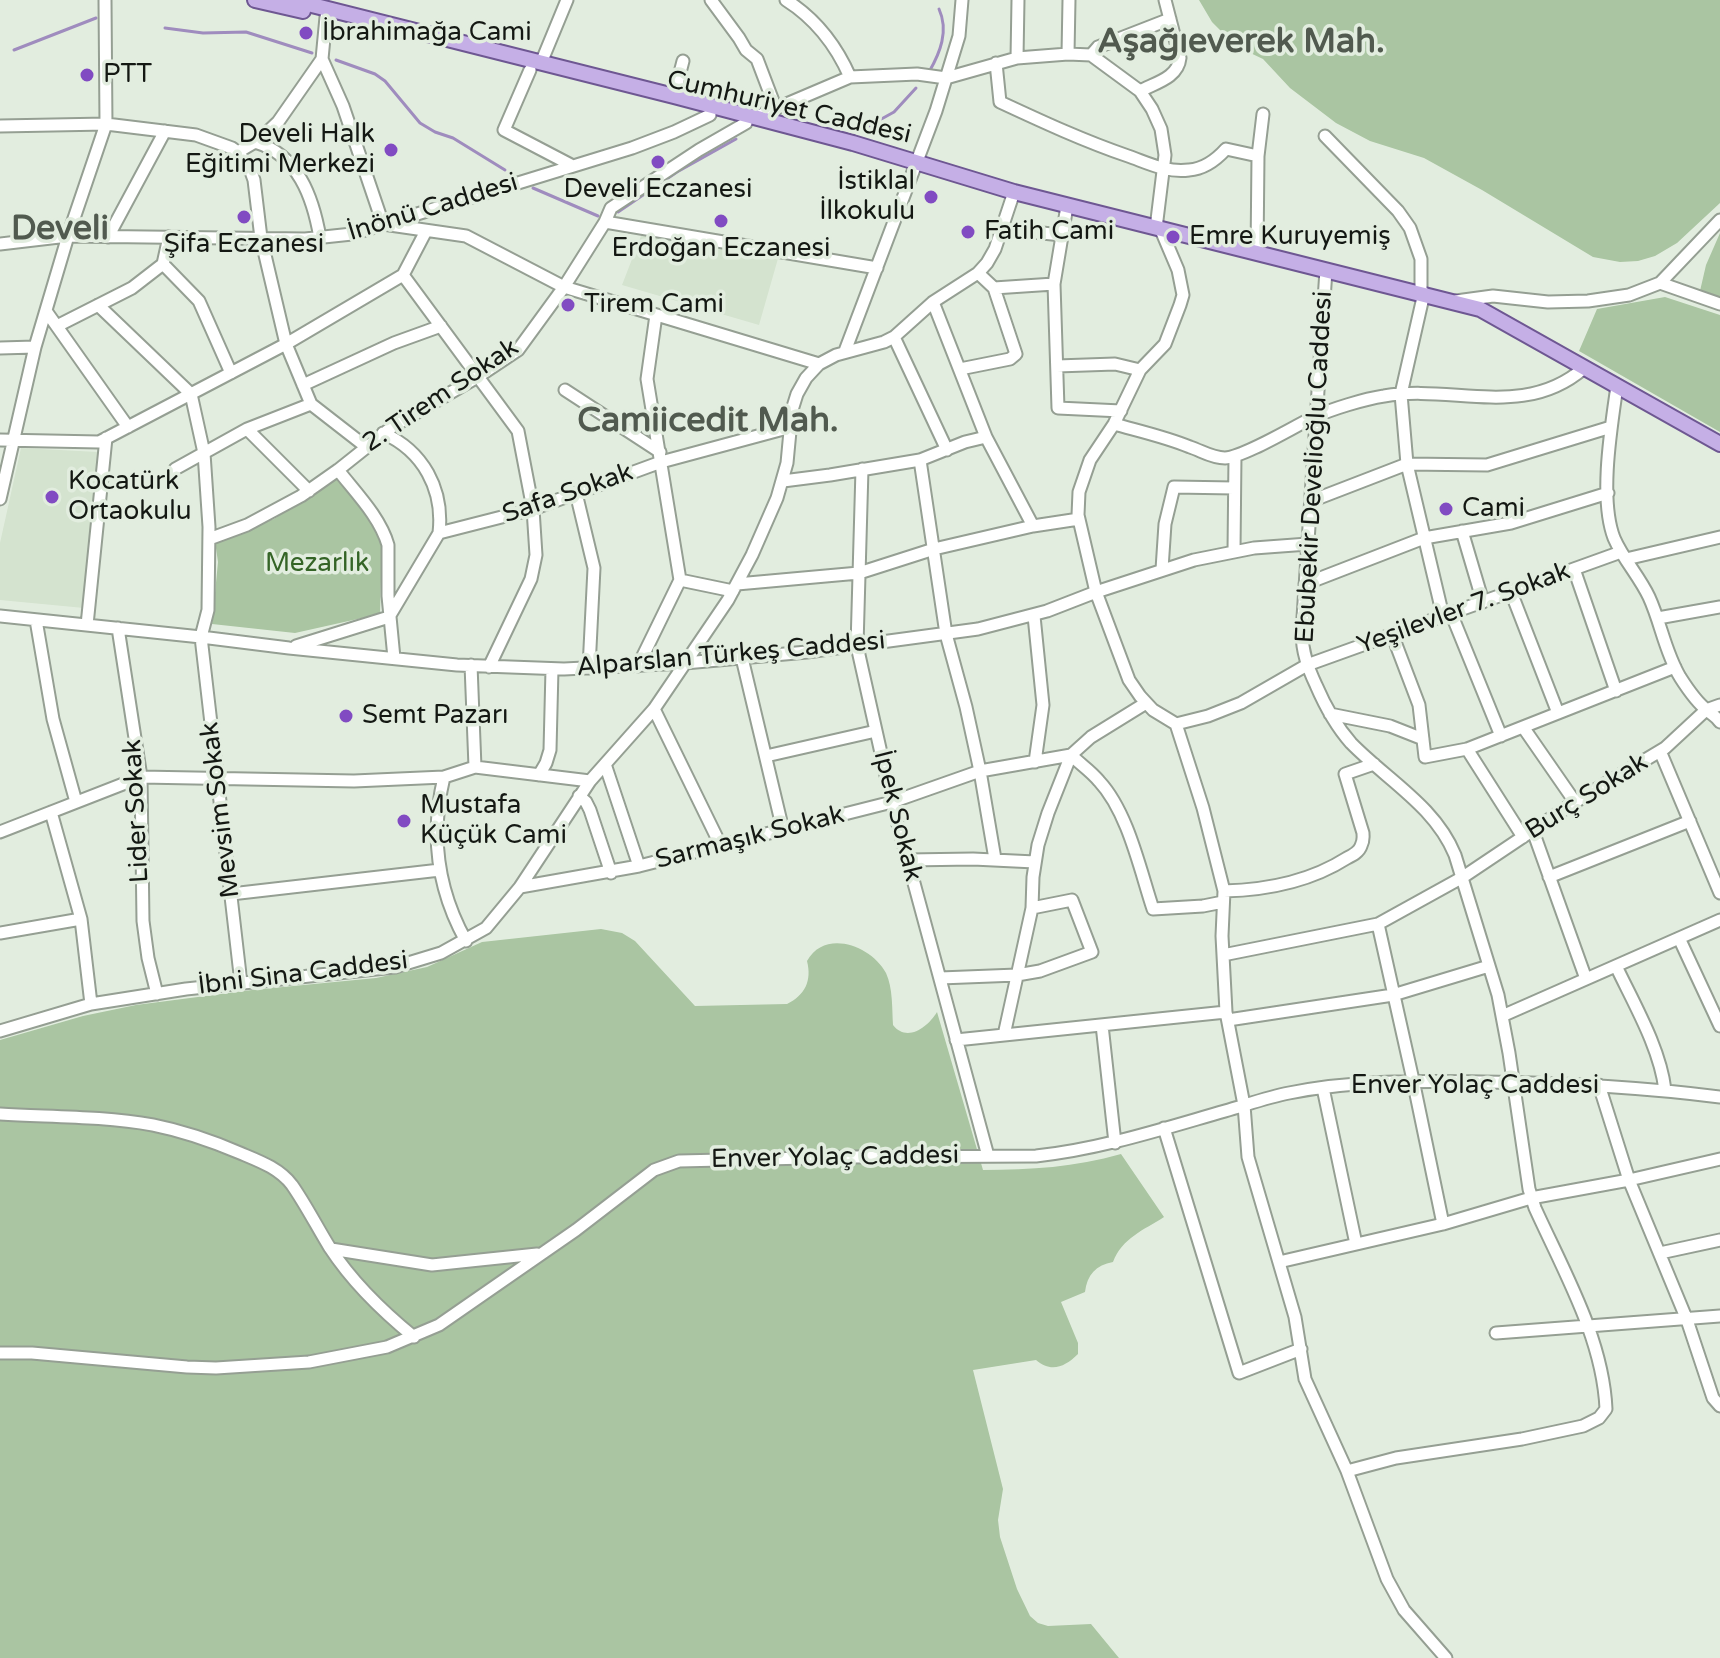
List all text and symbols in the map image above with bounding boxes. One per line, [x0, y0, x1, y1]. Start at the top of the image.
place label: İbrahimağa Cami [322, 17, 532, 49]
district label: Aşağıeverek Mah. [1097, 23, 1385, 63]
marker: İbrahimağa Cami [297, 24, 315, 42]
place label: PTT [103, 59, 152, 91]
street label: Cumhuriyet Caddesi [664, 65, 914, 151]
marker: PTT [78, 66, 96, 84]
place label: Develi Halk Eğitimi Merkezi [185, 119, 375, 180]
marker: Develi Halk Eğitimi Merkezi [382, 141, 400, 159]
marker: Develi Eczanesi [649, 153, 667, 171]
place label: İstiklal İlkokulu [819, 166, 915, 228]
street label: İnönü Caddesi [344, 167, 522, 249]
place label: Develi Eczanesi [564, 174, 752, 206]
marker: İstiklal İlkokulu [922, 188, 940, 206]
marker: Şifa Eczanesi [235, 208, 253, 226]
district label: Develi [11, 210, 109, 250]
marker: Erdoğan Eczanesi [712, 212, 730, 230]
place label: Fatih Cami [984, 216, 1114, 248]
place label: Emre Kuruyemiş [1189, 221, 1391, 253]
marker: Fatih Cami [959, 223, 977, 241]
marker: Emre Kuruyemiş [1164, 228, 1182, 246]
place label: Şifa Eczanesi [164, 229, 324, 261]
place label: Erdoğan Eczanesi [612, 233, 830, 265]
place label: Tirem Cami [584, 289, 724, 321]
street label: Ebubekir Develioğlu Caddesi [1290, 290, 1340, 644]
marker: Tirem Cami [559, 296, 577, 314]
street label: 2. Tirem Sokak [357, 332, 525, 460]
district label: Camiicedit Mah. [577, 402, 839, 442]
street label: Safa Sokak [499, 457, 637, 531]
place label: Kocatürk Ortaokulu [68, 466, 191, 528]
marker: Kocatürk Ortaokulu [43, 488, 61, 506]
place label: Cami [1462, 493, 1525, 525]
marker: Cami [1437, 500, 1455, 518]
park label: Mezarlık [265, 548, 369, 580]
street label: Yeşilevler 7. Sokak [1353, 556, 1575, 662]
street label: Alparslan Türkeş Caddesi [575, 626, 887, 684]
place label: Semt Pazarı [362, 700, 508, 732]
marker: Semt Pazarı [337, 707, 355, 725]
street label: Mevsim Sokak [195, 720, 247, 900]
street label: Lider Sokak [118, 738, 156, 884]
street label: İpek Sokak [866, 747, 928, 885]
street label: Burç Sokak [1520, 747, 1654, 847]
place label: Mustafa Küçük Cami [420, 790, 567, 852]
street label: Sarmaşık Sokak [652, 799, 848, 877]
marker: Mustafa Küçük Cami [395, 812, 413, 830]
street label: İbni Sina Caddesi [196, 946, 410, 1002]
street label: Enver Yolaç Caddesi [1351, 1070, 1599, 1102]
street label: Enver Yolaç Caddesi [711, 1140, 959, 1176]

